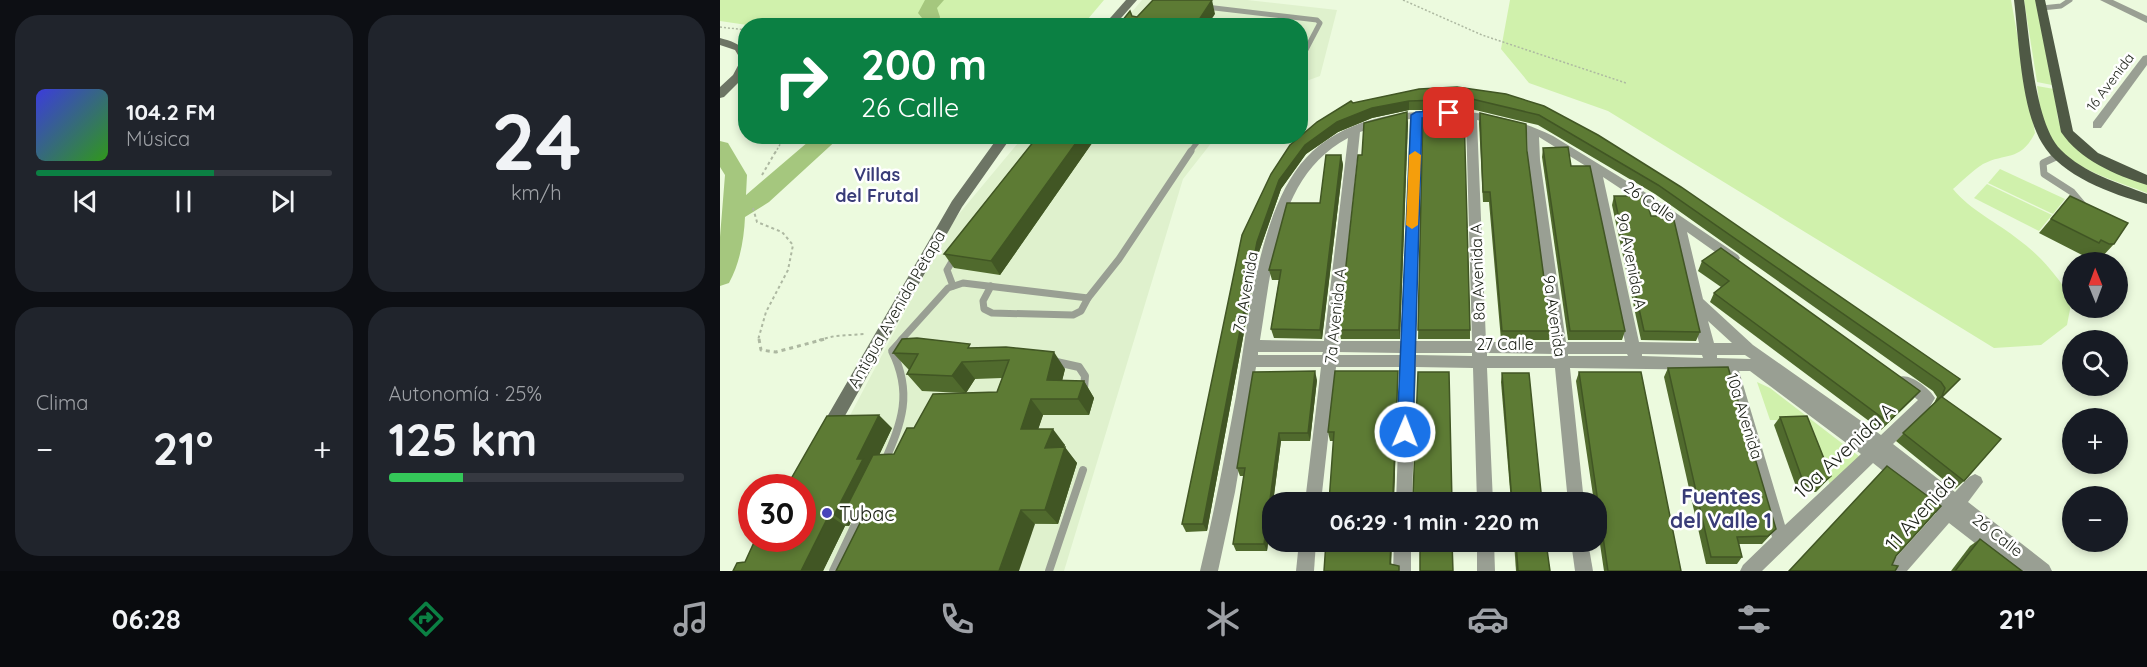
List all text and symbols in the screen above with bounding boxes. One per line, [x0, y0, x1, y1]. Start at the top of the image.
text: 200 m [861, 38, 987, 91]
icon: right [762, 42, 840, 120]
street label: 16 Avenida [2082, 49, 2138, 115]
pin [1423, 87, 1474, 138]
text: 26 Calle [861, 90, 959, 124]
text: 24 [491, 92, 581, 190]
icon: arrive [1432, 96, 1465, 129]
text: 104.2 FM [126, 98, 216, 126]
text: Música [126, 126, 190, 151]
district label: Villas del Frutal [835, 163, 919, 207]
street label: 26 Calle [1620, 176, 1680, 226]
text: km/h [511, 180, 562, 205]
icon: previous [69, 185, 102, 218]
icon: pause [167, 185, 200, 218]
icon: next [266, 185, 299, 218]
street label: 9a Avenida A [1613, 211, 1651, 311]
street label: 8a Avenida A [1465, 223, 1489, 321]
street label: Antigua Avenida Petapa [843, 227, 949, 391]
street label: 7a Avenida [1228, 250, 1262, 334]
north arrow [2062, 252, 2128, 318]
map controls [2062, 252, 2128, 552]
street label: 7a Avenida A [1320, 267, 1350, 365]
street label: 9a Avenida [1539, 274, 1571, 358]
button: search [2062, 330, 2128, 396]
street label: 27 Calle [1476, 334, 1534, 354]
street label: 10a Avenida [1722, 371, 1768, 461]
text: Autonomía · 25% [389, 381, 542, 406]
text: Clima [36, 390, 88, 415]
street label: 10a Avenida A [1788, 397, 1900, 503]
position arrow [1373, 400, 1437, 464]
button: + [2062, 408, 2128, 474]
text: 125 km [389, 411, 537, 467]
text: 21° [153, 420, 213, 476]
text: − [36, 428, 53, 469]
text: + [313, 428, 331, 469]
street label: 11 Avenida [1879, 469, 1961, 555]
speed limit sign: 30 [738, 474, 816, 552]
district label: Fuentes del Valle 1 [1670, 483, 1772, 533]
button: − [2062, 486, 2128, 552]
place label: Tubac [839, 501, 895, 526]
marker: Tubac [820, 506, 834, 520]
text: 06:29 · 1 min · 220 m [1330, 508, 1539, 536]
street label: 26 Calle [1969, 509, 2027, 561]
icon: directions [405, 598, 447, 640]
icon: music [670, 598, 712, 640]
icon: phone [936, 598, 978, 640]
icon: climate [1202, 598, 1244, 640]
icon: car [1467, 598, 1509, 640]
icon: filters [1733, 598, 1775, 640]
text: 06:28 [112, 602, 181, 636]
text: 21° [1999, 602, 2035, 636]

